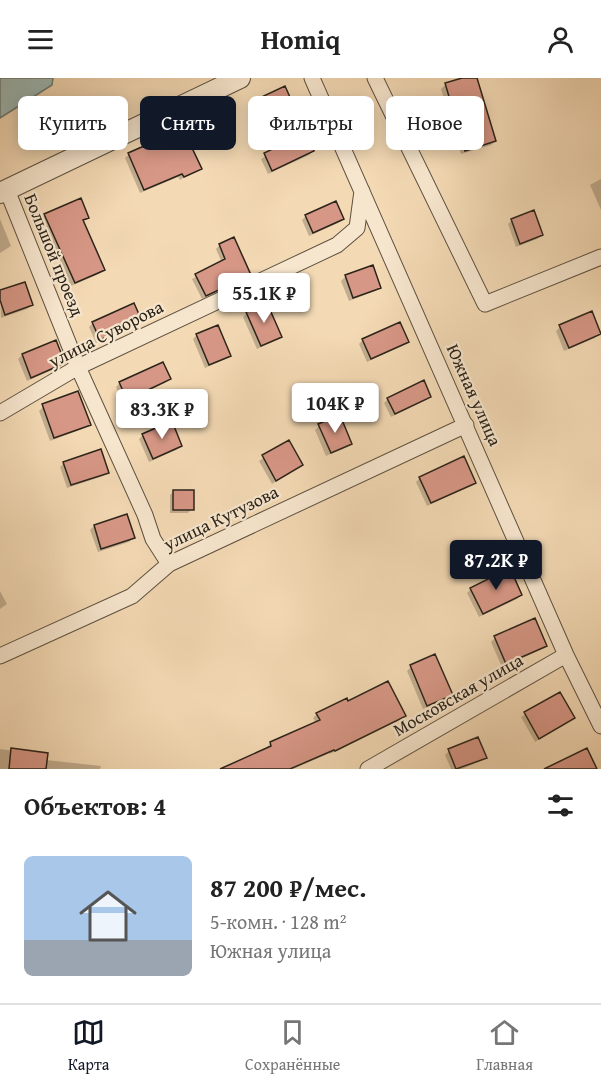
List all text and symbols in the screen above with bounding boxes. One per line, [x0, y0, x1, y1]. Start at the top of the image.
text: Homiq [261, 19, 340, 59]
icon: menu [24, 23, 57, 56]
icon: person [544, 23, 577, 56]
chip: Купить [18, 96, 128, 150]
chip: Снять [140, 96, 236, 150]
chip: Фильтры [248, 96, 374, 150]
chip: Новое [386, 96, 484, 150]
street label: Большой проезд [18, 189, 91, 321]
pin: 55.1K ₽ [209, 273, 319, 324]
text: 55.1K ₽ [232, 278, 296, 307]
street label: улица Суворова [43, 293, 168, 375]
street label: Южная улица [440, 339, 509, 451]
pin: 104K ₽ [286, 383, 384, 434]
text: 104K ₽ [306, 388, 364, 417]
pin: 83.3K ₽ [107, 389, 217, 440]
text: 83.3K ₽ [130, 394, 194, 423]
street label: улица Кутузова [158, 478, 283, 558]
pin: 87.2K ₽ [441, 540, 551, 591]
text: 87.2K ₽ [464, 545, 528, 574]
street label: Московская улица [388, 646, 528, 743]
text: Объектов: 4 [24, 786, 167, 825]
icon: filters [544, 789, 577, 822]
text: 87 200 ₽/мес. [210, 868, 366, 907]
icon: home [72, 880, 144, 952]
text: 5-комн. · 128 m² [210, 907, 346, 936]
text: Южная улица [210, 936, 331, 965]
tab: Карта [68, 1016, 109, 1076]
tab: Сохранённые [245, 1016, 340, 1076]
tab: Главная [476, 1016, 533, 1076]

